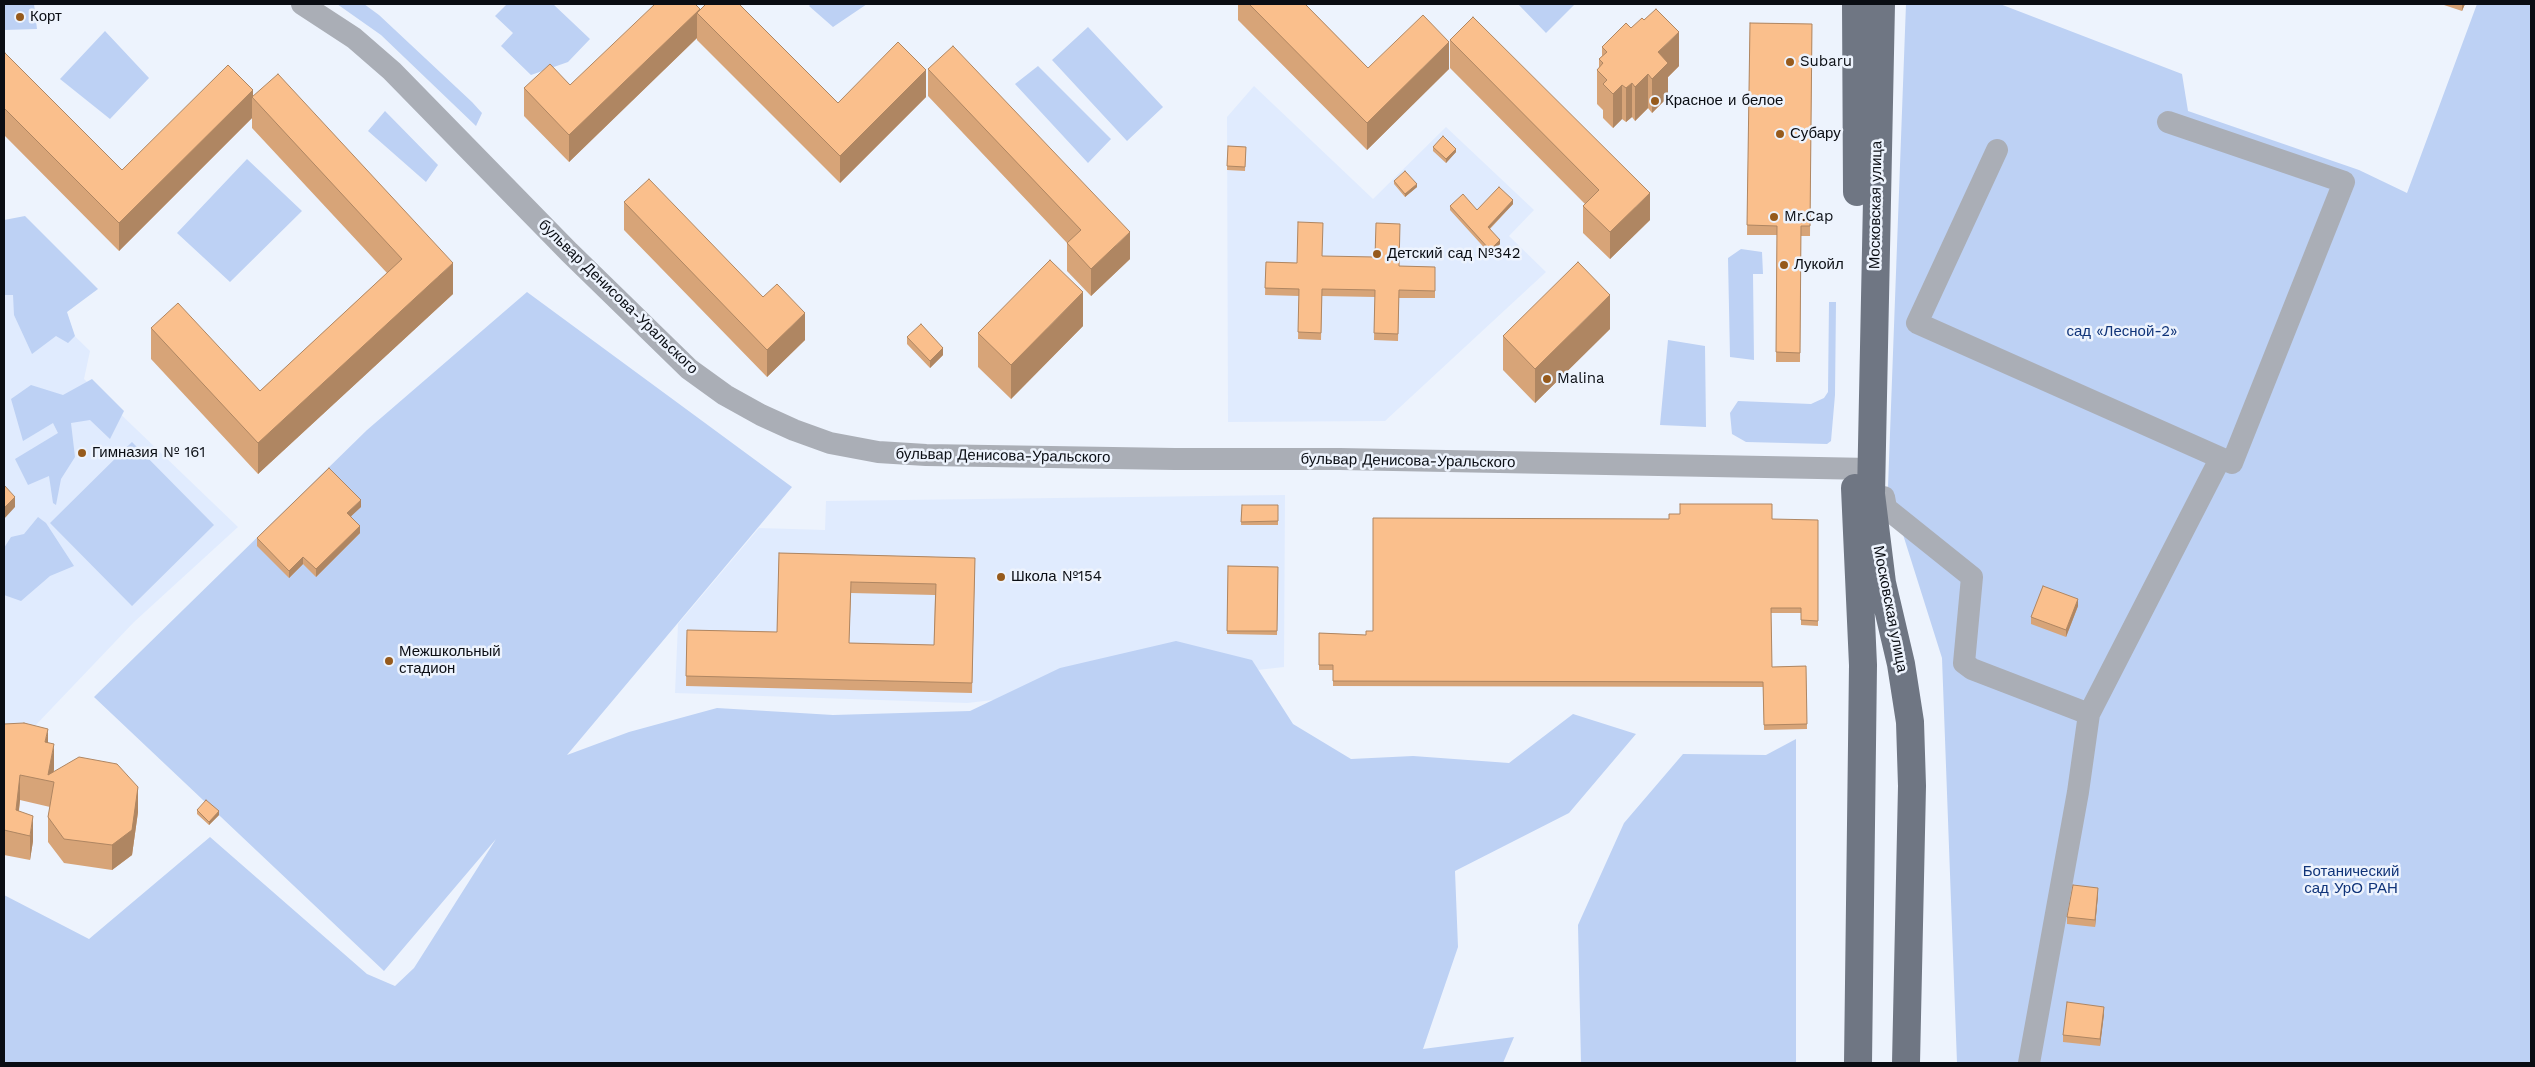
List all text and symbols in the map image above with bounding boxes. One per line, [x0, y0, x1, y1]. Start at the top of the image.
place label: Корт [30, 8, 62, 26]
marker: Корт [14, 11, 26, 23]
place label: Subaru [1800, 53, 1852, 71]
marker: Subaru [1784, 56, 1796, 68]
place label: Красное и белое [1665, 92, 1783, 110]
marker: Красное и белое [1649, 95, 1661, 107]
place label: Субару [1790, 125, 1841, 143]
marker: Субару [1774, 128, 1786, 140]
street label: Московская улица [1866, 141, 1886, 269]
place label: Mr.Cap [1784, 208, 1833, 226]
marker: Mr.Cap [1768, 211, 1780, 223]
street label: бульвар Денисова-Уральского [535, 216, 701, 378]
place label: Детский сад №342 [1387, 245, 1520, 263]
marker: Детский сад №342 [1371, 248, 1383, 260]
place label: Лукойл [1794, 256, 1844, 274]
marker: Лукойл [1778, 259, 1790, 271]
park label: сад «Лесной-2» [2067, 323, 2177, 341]
place label: Malina [1557, 370, 1605, 388]
marker: Malina [1541, 373, 1553, 385]
place label: Гимназия № 161 [92, 444, 205, 462]
street label: бульвар Денисова-Уральского [895, 445, 1111, 467]
marker: Гимназия № 161 [76, 447, 88, 459]
street label: бульвар Денисова-Уральского [1300, 450, 1516, 472]
street label: Московская улица [1869, 544, 1911, 674]
place label: Школа №154 [1011, 568, 1102, 586]
marker: Школа №154 [995, 571, 1007, 583]
place label: Межшкольный стадион [399, 643, 501, 678]
marker: Межшкольный стадион [383, 655, 395, 667]
park label: Ботанический сад УрО РАН [2303, 863, 2399, 898]

